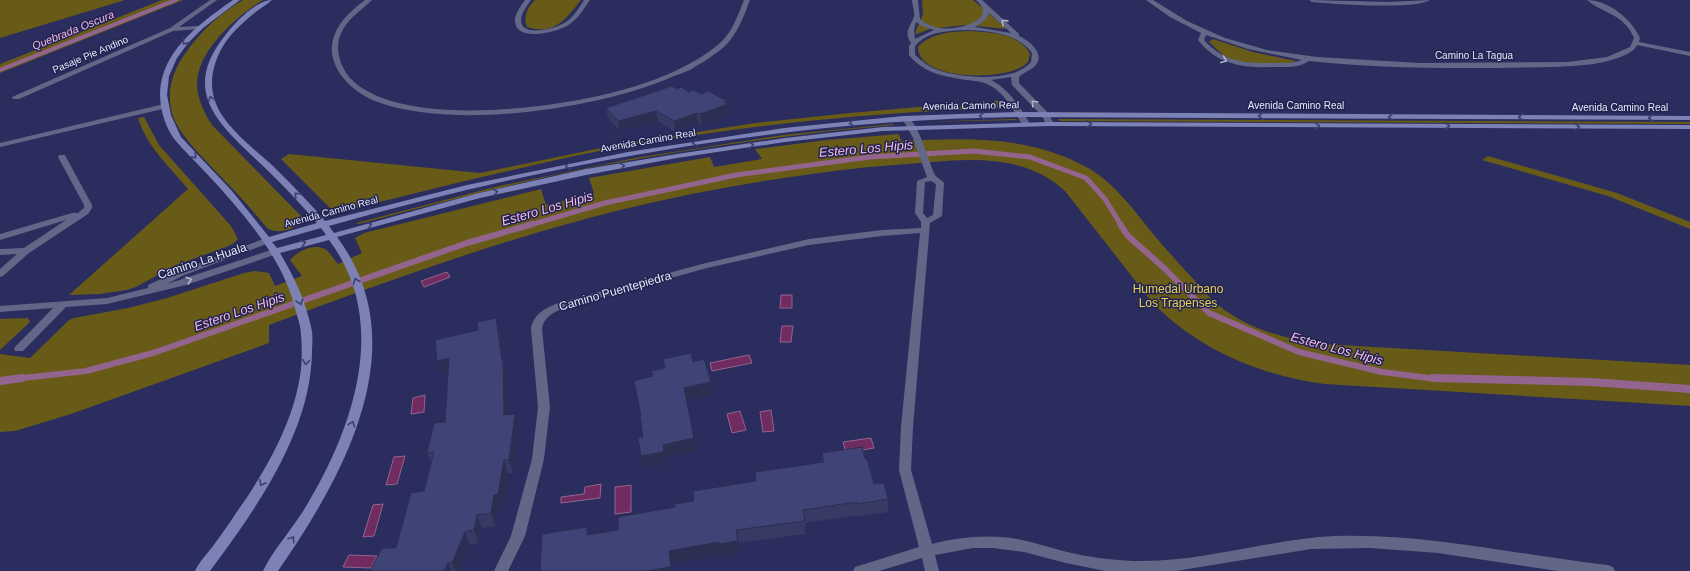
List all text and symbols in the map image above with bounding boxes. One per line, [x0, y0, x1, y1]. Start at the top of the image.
water label: Quebrada Oscura [30, 8, 116, 52]
one-way arrow [1001, 19, 1009, 27]
street label: Pasaje Pie Andino [51, 33, 130, 75]
one-way arrow [182, 37, 189, 45]
street label: Camino La Tagua [1435, 50, 1514, 61]
one-way arrow [1221, 55, 1228, 63]
one-way arrow [207, 95, 216, 102]
street label: Avenida Camino Real [923, 99, 1019, 112]
one-way arrow [1031, 100, 1039, 108]
street label: Avenida Camino Real [1248, 100, 1344, 111]
street label: Avenida Camino Real [1572, 102, 1668, 113]
one-way arrow [979, 112, 985, 120]
one-way arrow [1258, 112, 1264, 120]
one-way arrow [1388, 113, 1394, 121]
one-way arrow [1518, 113, 1524, 121]
one-way arrow [1648, 114, 1654, 122]
one-way arrow [849, 118, 855, 127]
one-way arrow [1086, 120, 1092, 129]
one-way arrow [1314, 122, 1320, 130]
one-way arrow [1444, 122, 1450, 130]
one-way arrow [1574, 123, 1580, 131]
street label: Avenida Camino Real [600, 127, 697, 154]
water label: Estero Los Hipis [818, 137, 914, 160]
one-way arrow [692, 138, 699, 146]
one-way arrow [748, 141, 754, 150]
one-way arrow [189, 151, 197, 159]
one-way arrow [564, 161, 571, 169]
one-way arrow [619, 162, 625, 170]
water label: Estero Los Hipis [500, 188, 595, 229]
one-way arrow [492, 189, 498, 197]
one-way arrow [294, 192, 301, 200]
street label: Avenida Camino Real [283, 194, 379, 229]
one-way arrow [366, 221, 373, 230]
one-way arrow [299, 239, 306, 248]
street label: Camino La Huala [156, 240, 249, 282]
street label: Camino Puentepiedra [557, 268, 673, 314]
one-way arrow [186, 277, 193, 285]
one-way arrow [352, 278, 360, 285]
park label: Humedal Urbano Los Trapenses [1133, 282, 1224, 310]
water label: Estero Los Hipis [192, 289, 287, 334]
one-way arrow [295, 299, 303, 306]
water label: Estero Los Hipis [1289, 329, 1385, 368]
one-way arrow [302, 359, 311, 365]
one-way arrow [347, 421, 356, 428]
one-way arrow [260, 479, 267, 486]
one-way arrow [287, 536, 295, 543]

